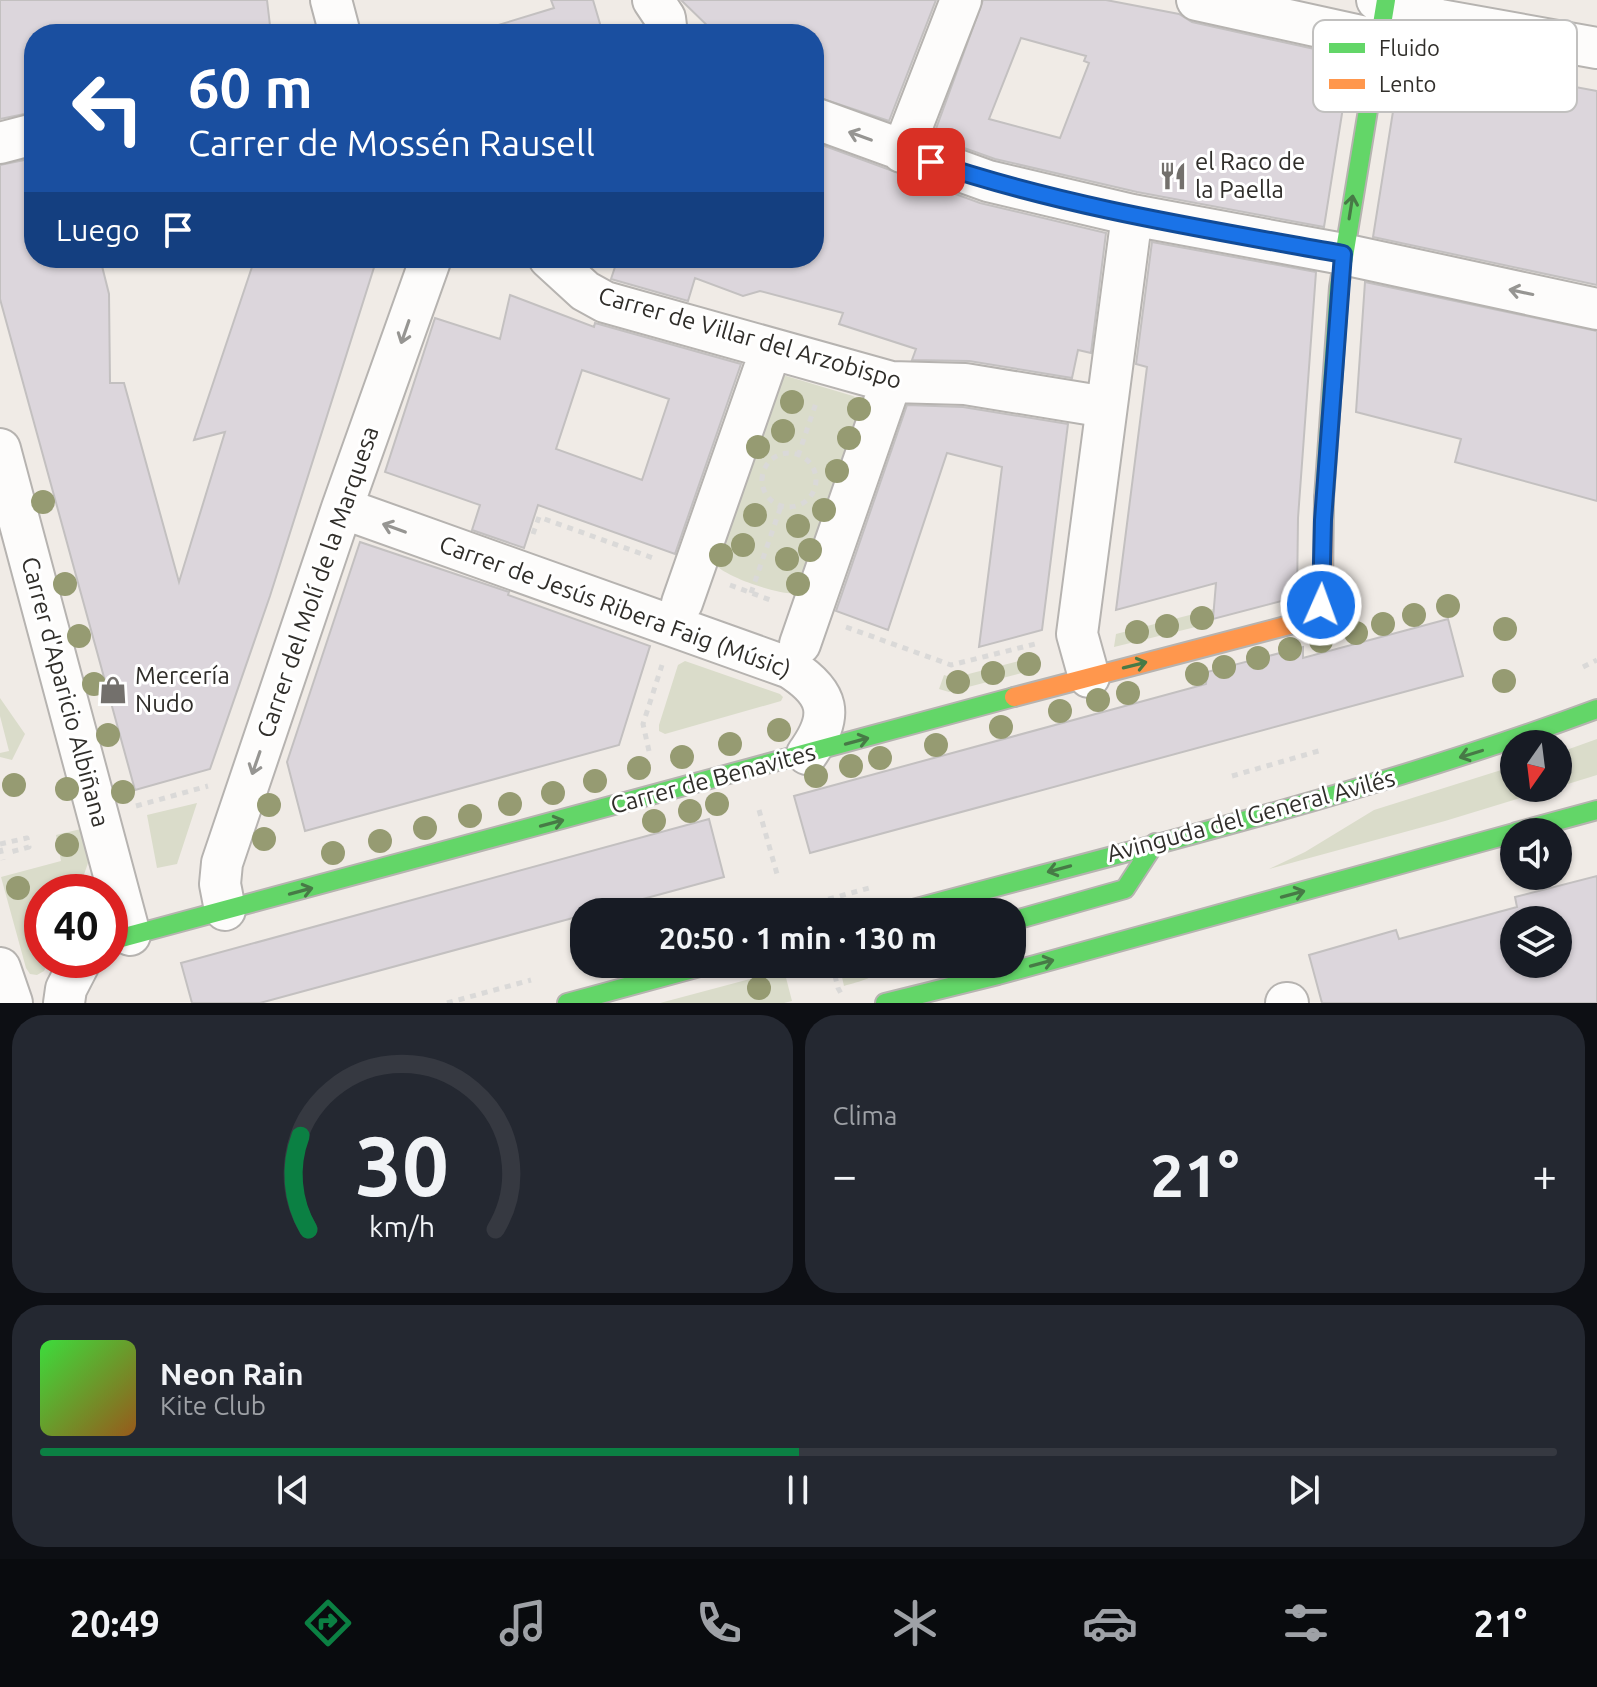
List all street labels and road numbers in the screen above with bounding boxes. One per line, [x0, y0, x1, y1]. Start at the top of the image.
street label: Carrer de Villar del Arzobispo [595, 281, 905, 394]
street label: Carrer del Molí de la Marquesa [251, 423, 384, 741]
street label: Carrer de Jesús Ribera Faig (Músic) [436, 530, 795, 683]
street label: Carrer d'Aparicio Albiñana [16, 554, 115, 830]
street label: Carrer de Benavites [607, 738, 818, 819]
street label: Avinguda del General Avilés [1104, 764, 1398, 867]

